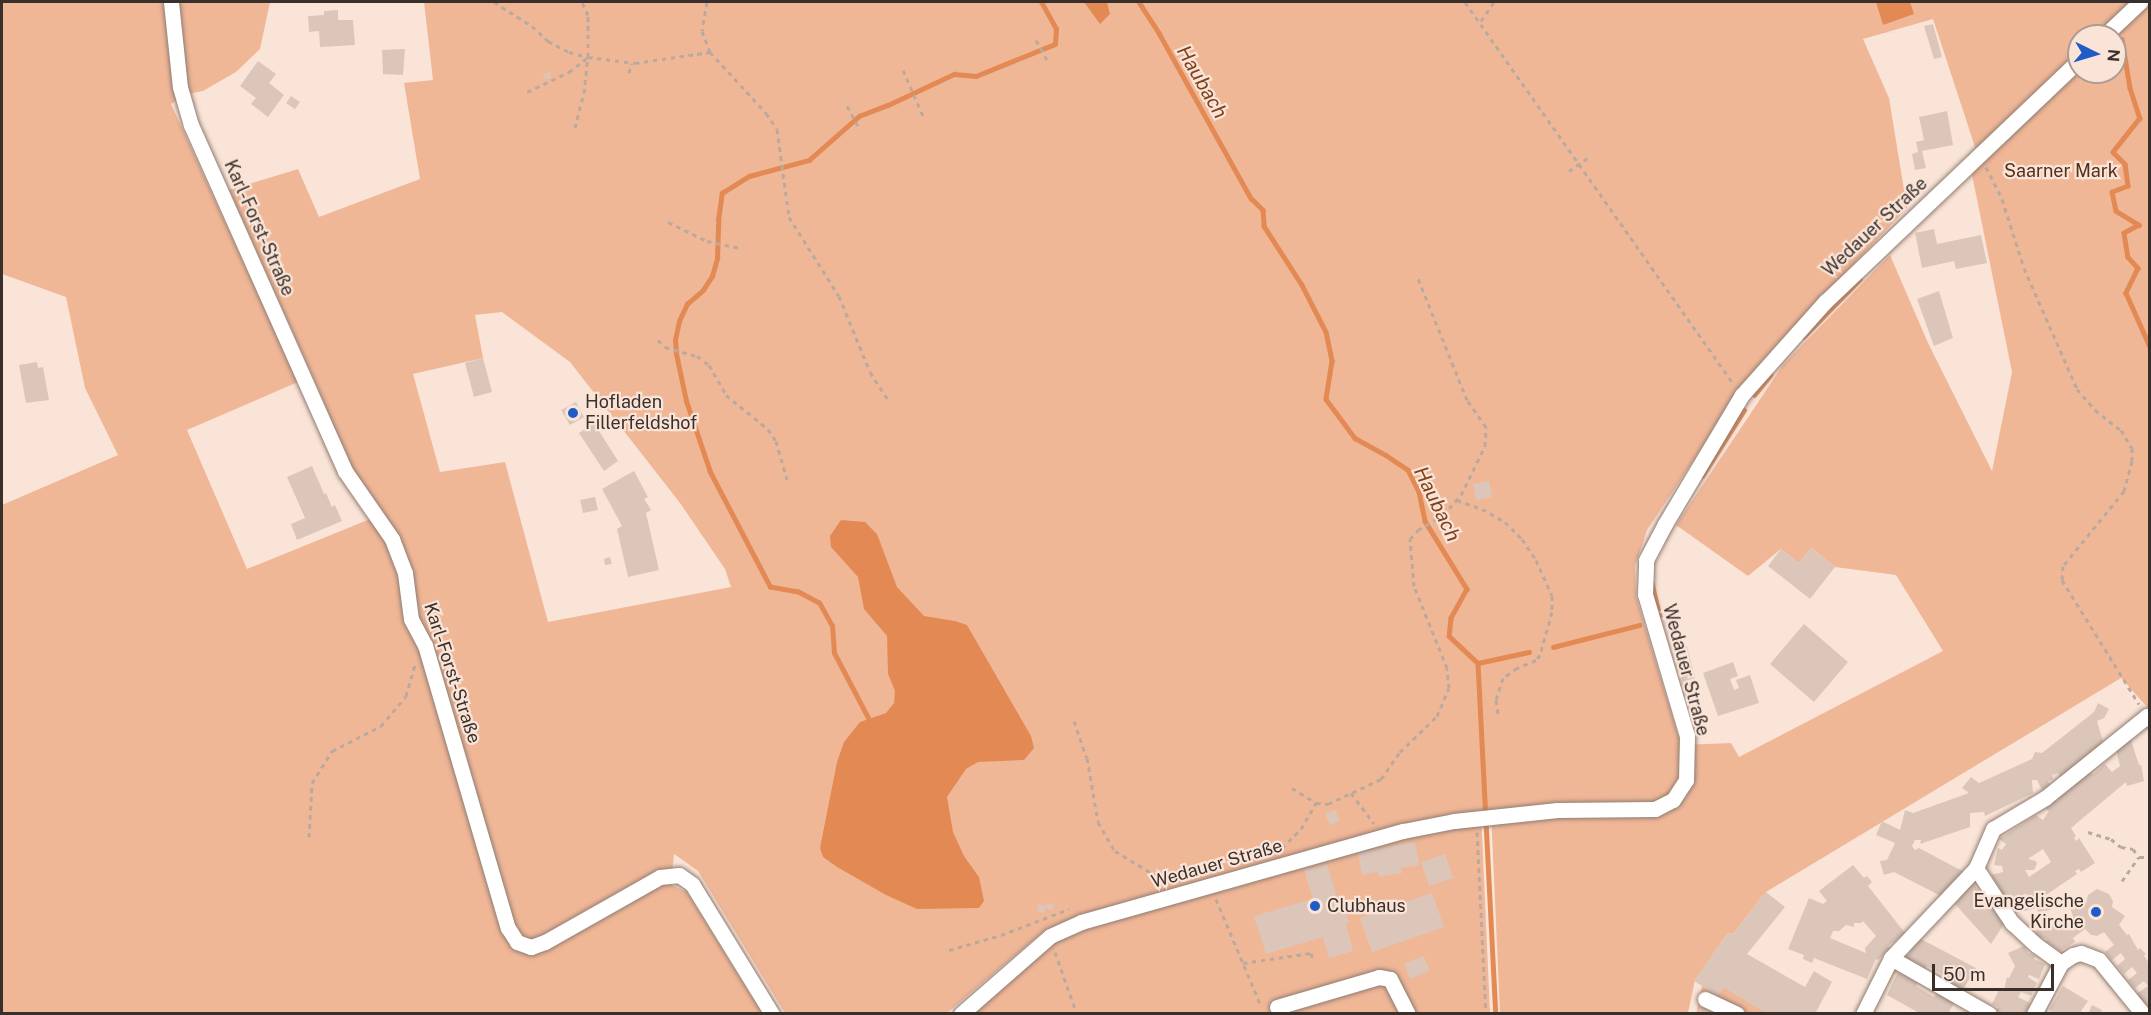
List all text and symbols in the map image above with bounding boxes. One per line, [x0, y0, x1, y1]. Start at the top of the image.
north arrow [2067, 24, 2127, 84]
water label: Haubach [1171, 41, 1233, 123]
text: N [2103, 48, 2123, 62]
street label: Karl-Forst-Straße [219, 157, 299, 299]
park label: Saarner Mark [2004, 160, 2118, 182]
street label: Wedauer Straße [1818, 173, 1932, 281]
place label: Hofladen Fillerfeldshof [585, 392, 697, 434]
marker: Hofladen Fillerfeldshof [566, 406, 580, 420]
water label: Haubach [1409, 463, 1465, 545]
street label: Karl-Forst-Straße [419, 600, 485, 746]
street label: Wedauer Straße [1658, 602, 1714, 738]
street label: Wedauer Straße [1149, 835, 1285, 893]
place label: Evangelische Kirche [1974, 891, 2084, 934]
place label: Clubhaus [1327, 895, 1406, 917]
marker: Clubhaus [1308, 899, 1322, 913]
marker: Evangelische Kirche [2089, 905, 2103, 919]
scale bar [1935, 952, 2056, 990]
text: 50 m [1943, 964, 1986, 985]

